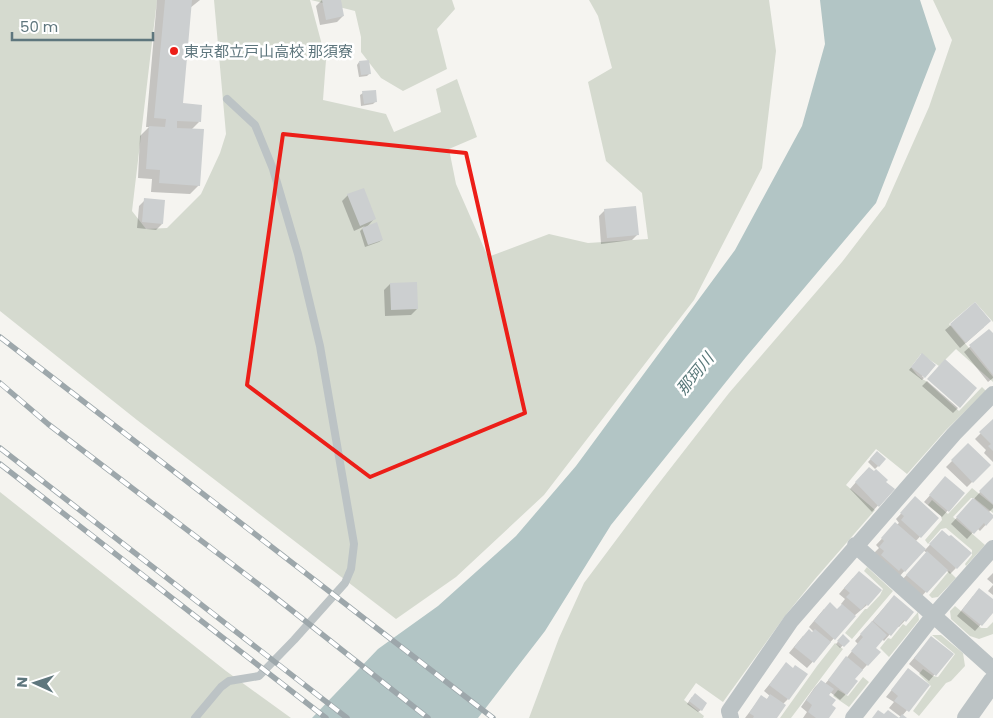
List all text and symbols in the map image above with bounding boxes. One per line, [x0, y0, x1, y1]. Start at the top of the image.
scale bar [12, 10, 154, 42]
text: 50 m [20, 16, 58, 37]
place label: 東京都立戸山高校 那須寮 [184, 41, 353, 62]
marker: 東京都立戸山高校 那須寮 [168, 45, 180, 57]
water label: 那珂川 [671, 347, 720, 400]
north arrow [10, 658, 60, 708]
text: N [12, 677, 32, 688]

